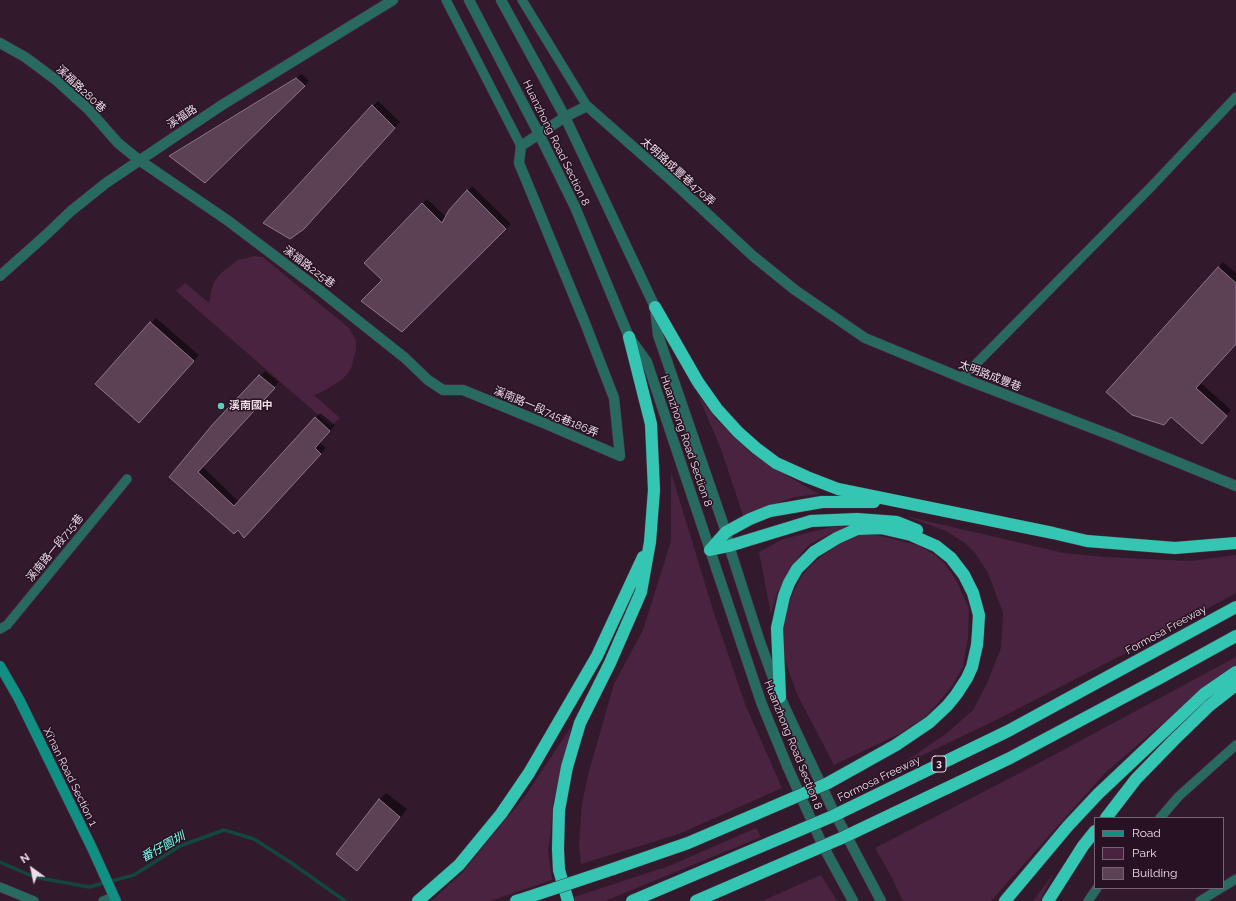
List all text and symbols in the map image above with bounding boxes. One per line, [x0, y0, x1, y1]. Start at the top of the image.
street label: 溪福路280巷 [53, 63, 109, 115]
street label: Huanzhong Road Section 8 [520, 78, 592, 208]
street label: 溪福路 [165, 102, 199, 132]
street label: 太明路成豐巷470弄 [638, 135, 718, 209]
street label: 溪福路225巷 [280, 243, 338, 291]
street label: 太明路成豐巷 [957, 358, 1023, 394]
street label: Huanzhong Road Section 8 [657, 374, 715, 508]
street label: 溪南路一段745巷186弄 [492, 384, 600, 440]
place label: 溪南國中 [229, 399, 273, 413]
marker: 溪南國中 [216, 401, 226, 411]
street label: 溪南路一段715巷 [24, 512, 86, 584]
street label: Formosa Freeway [1123, 602, 1209, 658]
street label: Huanzhong Road Section 8 [761, 678, 825, 812]
street label: Xi'nan Road Section 1 [40, 726, 100, 828]
street label: Formosa Freeway [835, 753, 923, 805]
road number: 3 [932, 756, 946, 772]
legend [1094, 817, 1224, 889]
text: Road [1132, 826, 1161, 840]
water label: 番仔園圳 [139, 829, 187, 865]
text: Park [1132, 846, 1157, 860]
north arrow [12, 849, 52, 889]
text: N [18, 851, 32, 866]
text: Building [1132, 866, 1178, 880]

